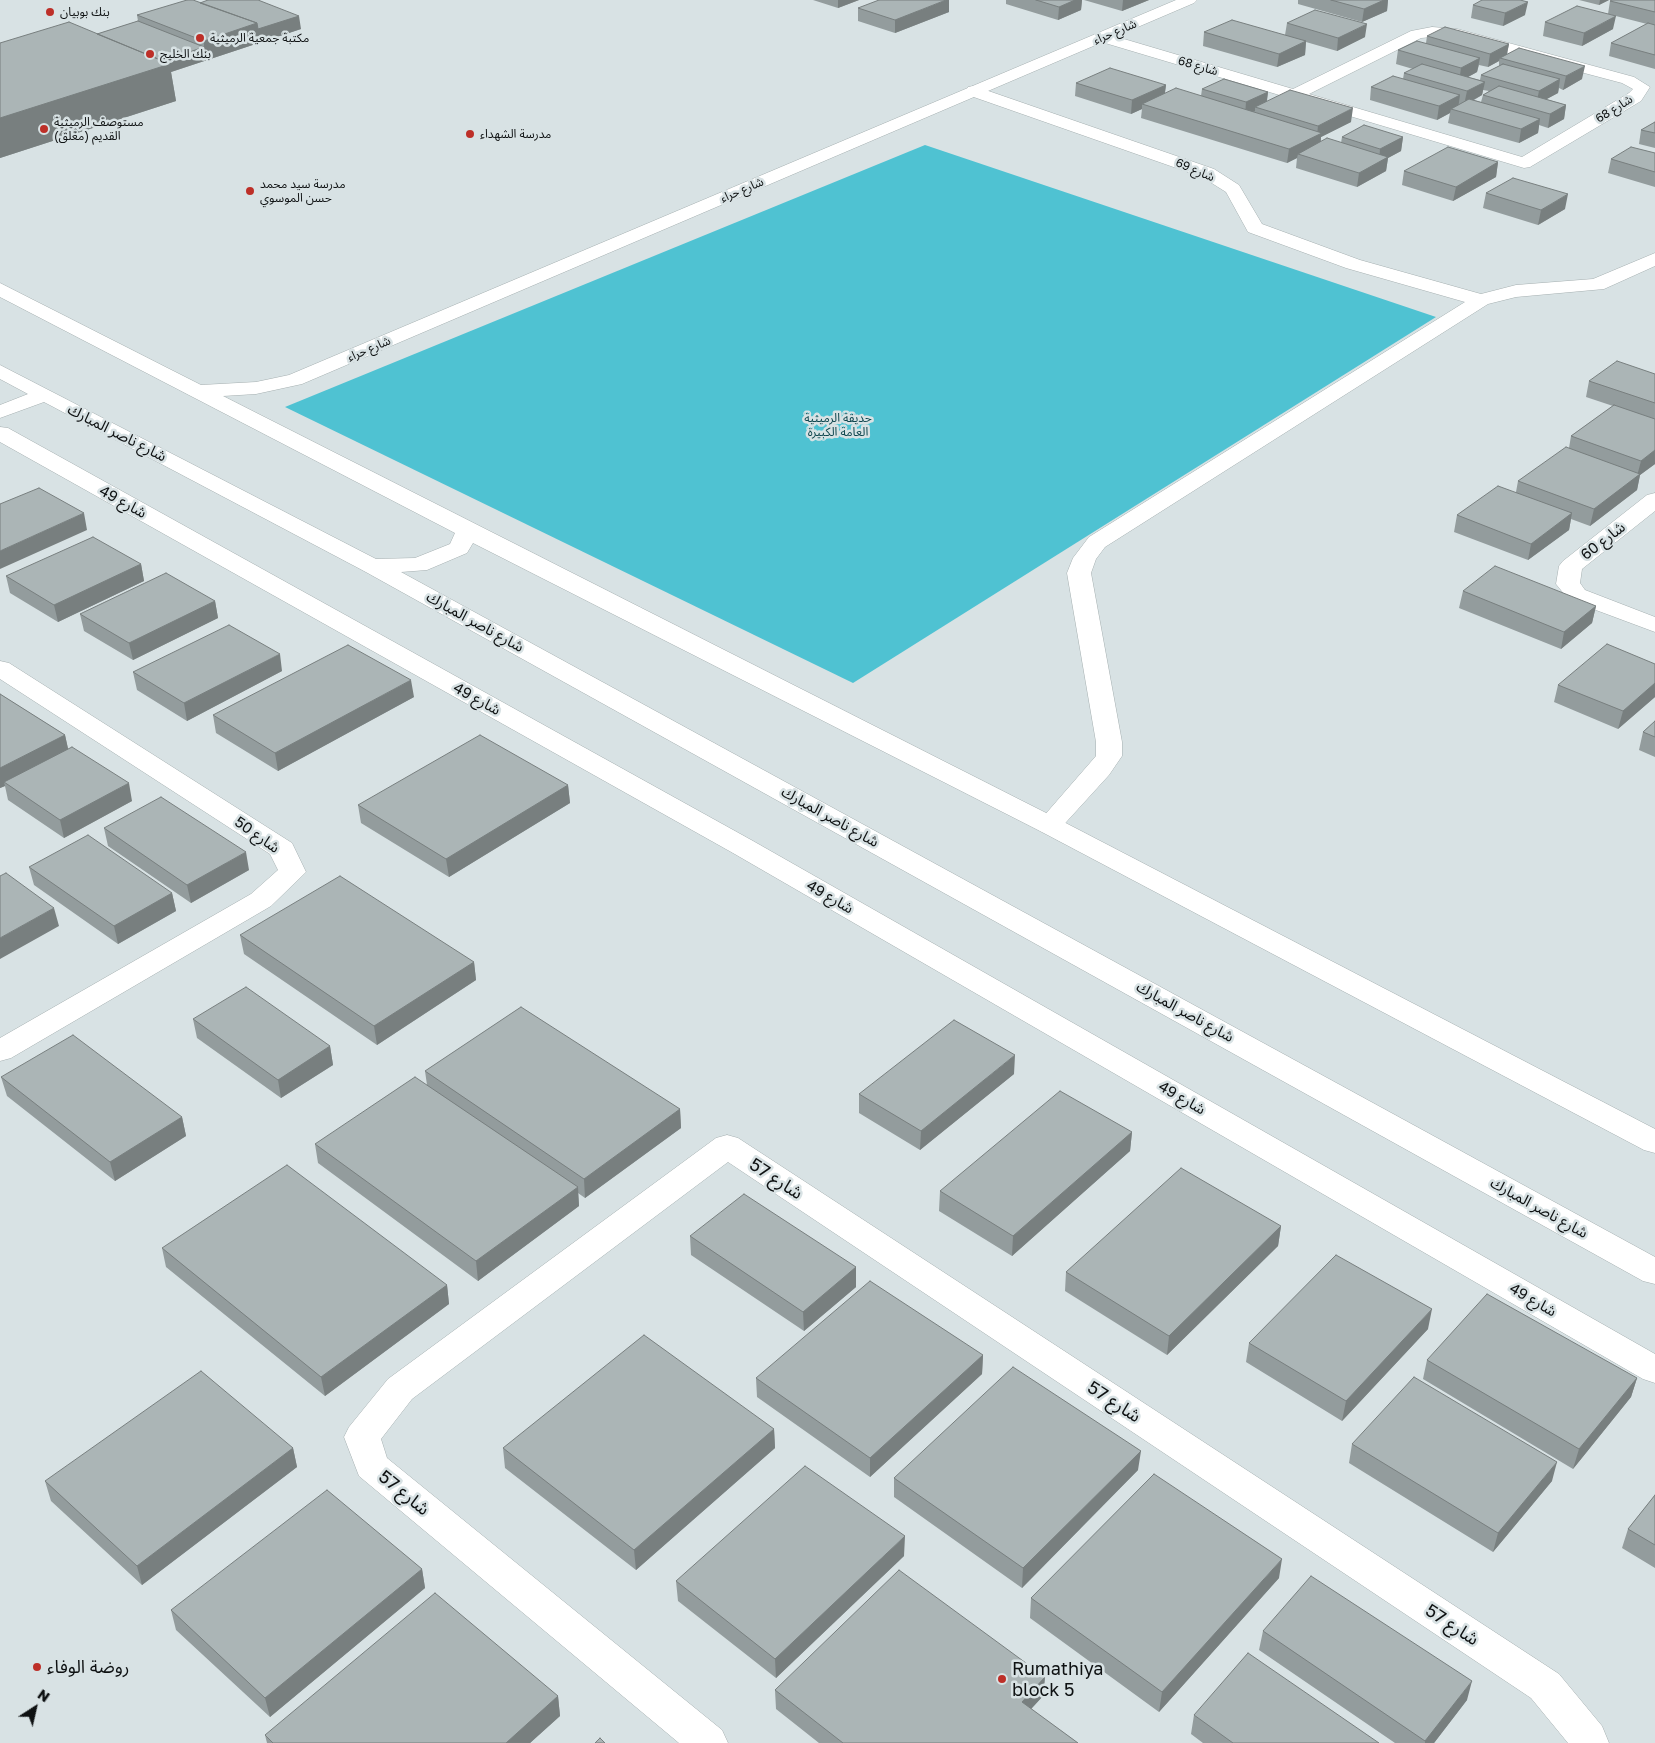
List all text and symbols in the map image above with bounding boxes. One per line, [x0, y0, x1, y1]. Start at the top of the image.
place label: بنك بوبيان [60, 5, 110, 19]
marker: بنك بوبيان [44, 6, 56, 18]
street label: شارع حراء [1091, 16, 1139, 48]
place label: مكتبة جمعية الرميثية [210, 31, 309, 45]
marker: مكتبة جمعية الرميثية [194, 32, 206, 44]
place label: بنك الخليج [160, 47, 211, 61]
marker: بنك الخليج [144, 48, 156, 60]
street label: شارع 68 [1176, 53, 1220, 79]
street label: شارع 68 [1593, 92, 1635, 126]
place label: مستوصف الرميثية القديم (مغلق) [54, 115, 143, 143]
marker: مستوصف الرميثية القديم (مغلق) [38, 123, 50, 135]
place label: مدرسة الشهداء [480, 127, 551, 141]
marker: مدرسة الشهداء [464, 128, 476, 140]
street label: شارع 69 [1173, 155, 1217, 185]
street label: شارع حراء [718, 174, 766, 206]
place label: مدرسة سيد محمد حسن الموسوي [260, 177, 345, 205]
marker: مدرسة سيد محمد حسن الموسوي [244, 185, 256, 197]
street label: شارع حراء [345, 333, 393, 365]
street label: شارع ناصر المبارك [65, 400, 169, 466]
park label: حديقة الرميثية العامة الكبيرة [804, 411, 872, 439]
street label: شارع 49 [96, 482, 150, 522]
street label: شارع 60 [1577, 518, 1629, 564]
street label: شارع ناصر المبارك [423, 588, 527, 656]
street label: شارع 49 [450, 679, 504, 719]
street label: شارع ناصر المبارك [778, 783, 882, 851]
street label: شارع 50 [231, 813, 283, 857]
street label: شارع 49 [803, 876, 857, 918]
street label: شارع ناصر المبارك [1133, 978, 1237, 1046]
street label: شارع 49 [1155, 1077, 1209, 1119]
street label: شارع 57 [745, 1154, 807, 1204]
street label: شارع ناصر المبارك [1487, 1174, 1591, 1242]
street label: شارع 49 [1506, 1279, 1560, 1321]
street label: شارع 57 [1083, 1377, 1145, 1427]
street label: شارع 57 [374, 1466, 434, 1520]
street label: شارع 57 [1421, 1600, 1483, 1650]
place label: روضة الوفاء [47, 1656, 129, 1678]
place label: Rumathiya block 5 [1012, 1658, 1103, 1700]
marker: روضة الوفاء [31, 1661, 43, 1673]
marker: Rumathiya block 5 [996, 1673, 1008, 1685]
north arrow [10, 1683, 60, 1733]
text: N [35, 1685, 53, 1705]

